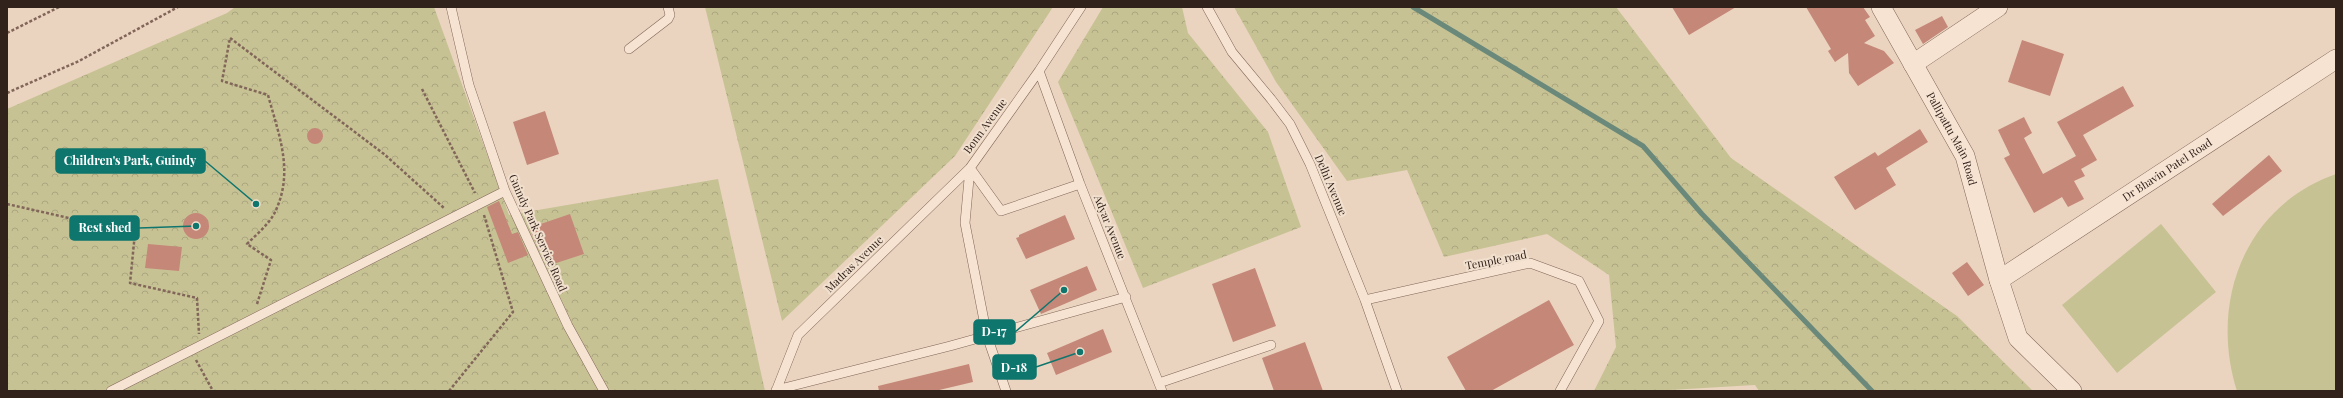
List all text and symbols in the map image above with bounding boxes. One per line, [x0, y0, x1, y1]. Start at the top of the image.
street label: Pallipattu Main Road [1923, 89, 1981, 188]
street label: Bonn Avenue [960, 95, 1010, 156]
street label: Dr Bhavin Patel Road [2119, 134, 2215, 204]
callout: Children's Park, Guindy [56, 149, 205, 173]
text: Children's Park, Guindy [64, 152, 197, 168]
street label: Delhi Avenue [1312, 152, 1351, 218]
street label: Guindy Park Service Road [506, 172, 571, 294]
street label: Adyar Avenue [1090, 192, 1130, 261]
callout: Rest shed [70, 216, 139, 240]
text: Rest shed [79, 219, 131, 235]
street label: Madras Avenue [821, 232, 886, 295]
street label: Temple road [1464, 246, 1528, 273]
callout: D-17 [974, 320, 1015, 344]
text: D-17 [981, 323, 1007, 339]
callout: D-18 [993, 355, 1036, 379]
text: D-18 [1001, 359, 1027, 375]

